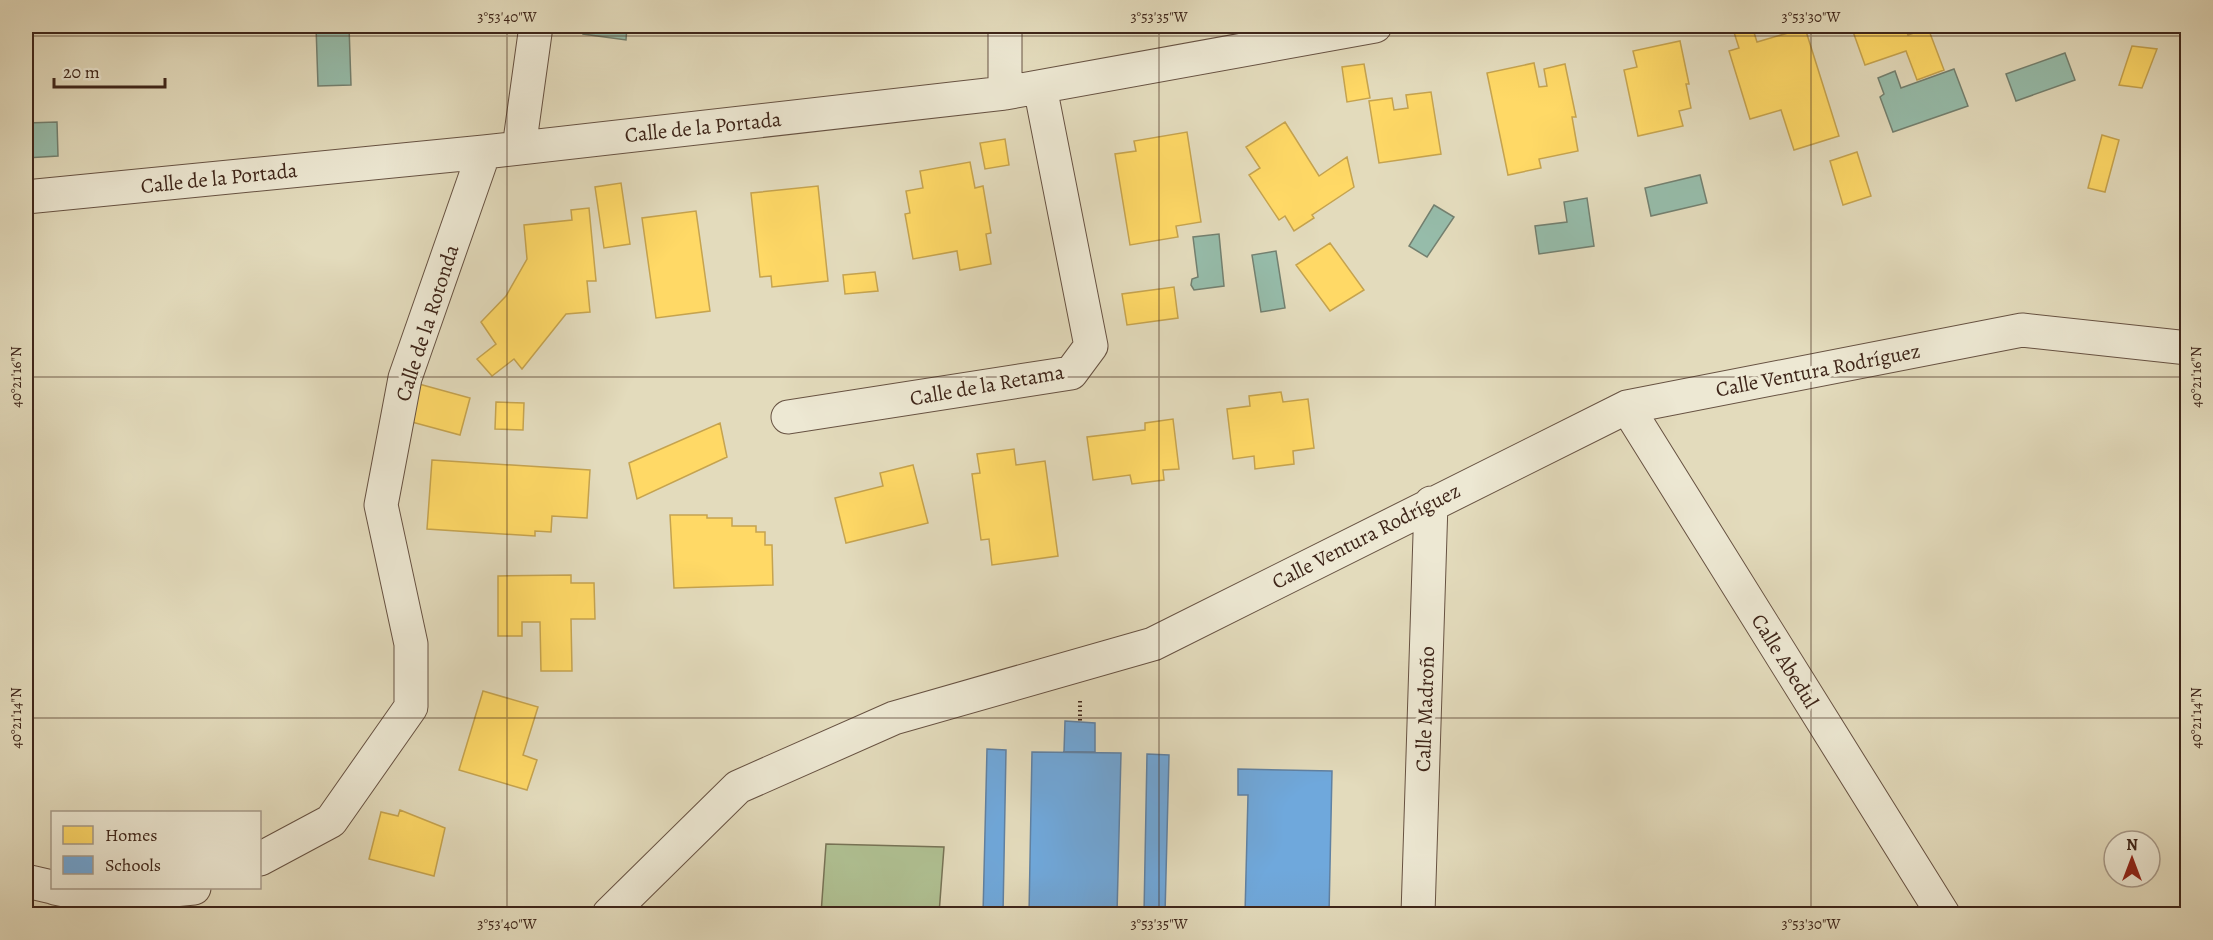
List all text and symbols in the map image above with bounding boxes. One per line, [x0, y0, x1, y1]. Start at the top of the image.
text: 3°53'40"W [477, 7, 537, 27]
text: 3°53'35"W [1130, 7, 1188, 27]
text: 3°53'30"W [1782, 7, 1840, 27]
scale bar [54, 51, 165, 89]
text: 20 m [63, 60, 100, 84]
street label: Calle de la Portada [623, 105, 783, 149]
street label: Calle de la Portada [139, 156, 299, 200]
street label: Calle de la Rotonda [388, 241, 466, 405]
street label: Calle Ventura Rodríguez [1713, 336, 1923, 404]
text: 40°21'16"N [6, 346, 26, 408]
text: 40°21'16"N [2186, 346, 2206, 408]
street label: Calle de la Retama [908, 358, 1067, 412]
street label: Calle Ventura Rodríguez [1267, 476, 1465, 596]
street label: Calle Abedul [1745, 608, 1825, 714]
street label: Calle Madroño [1409, 646, 1441, 772]
text: 40°21'14"N [6, 687, 26, 749]
text: 40°21'14"N [2186, 687, 2206, 749]
legend [51, 811, 261, 889]
text: Homes [105, 823, 157, 847]
north arrow [2102, 829, 2162, 889]
text: N [2126, 834, 2138, 856]
text: Schools [105, 853, 161, 877]
text: 3°53'40"W [477, 914, 537, 934]
text: 3°53'35"W [1130, 914, 1188, 934]
text: 3°53'30"W [1782, 914, 1840, 934]

